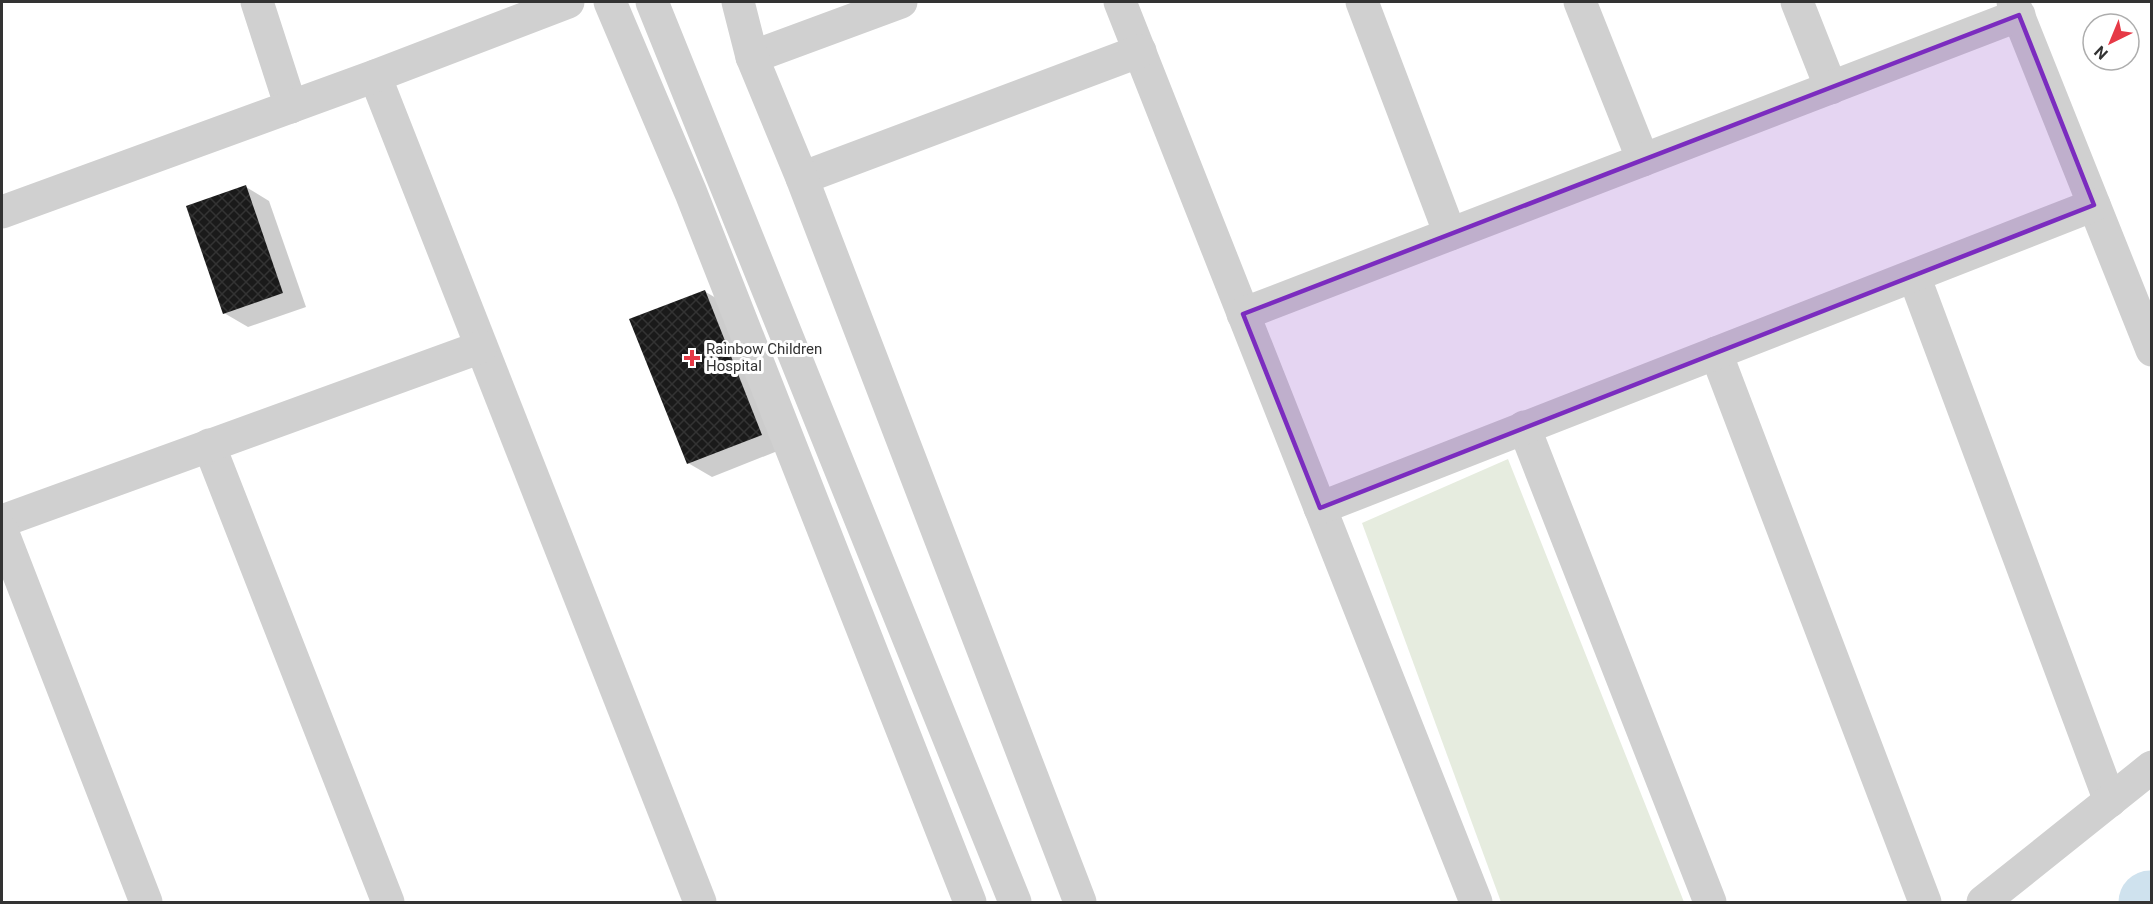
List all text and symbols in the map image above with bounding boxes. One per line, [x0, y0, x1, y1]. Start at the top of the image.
north arrow [2081, 12, 2141, 72]
text: N [2091, 42, 2112, 63]
place label: Rainbow Children Hospital [706, 340, 822, 375]
marker: Rainbow Children Hospital [683, 349, 701, 367]

